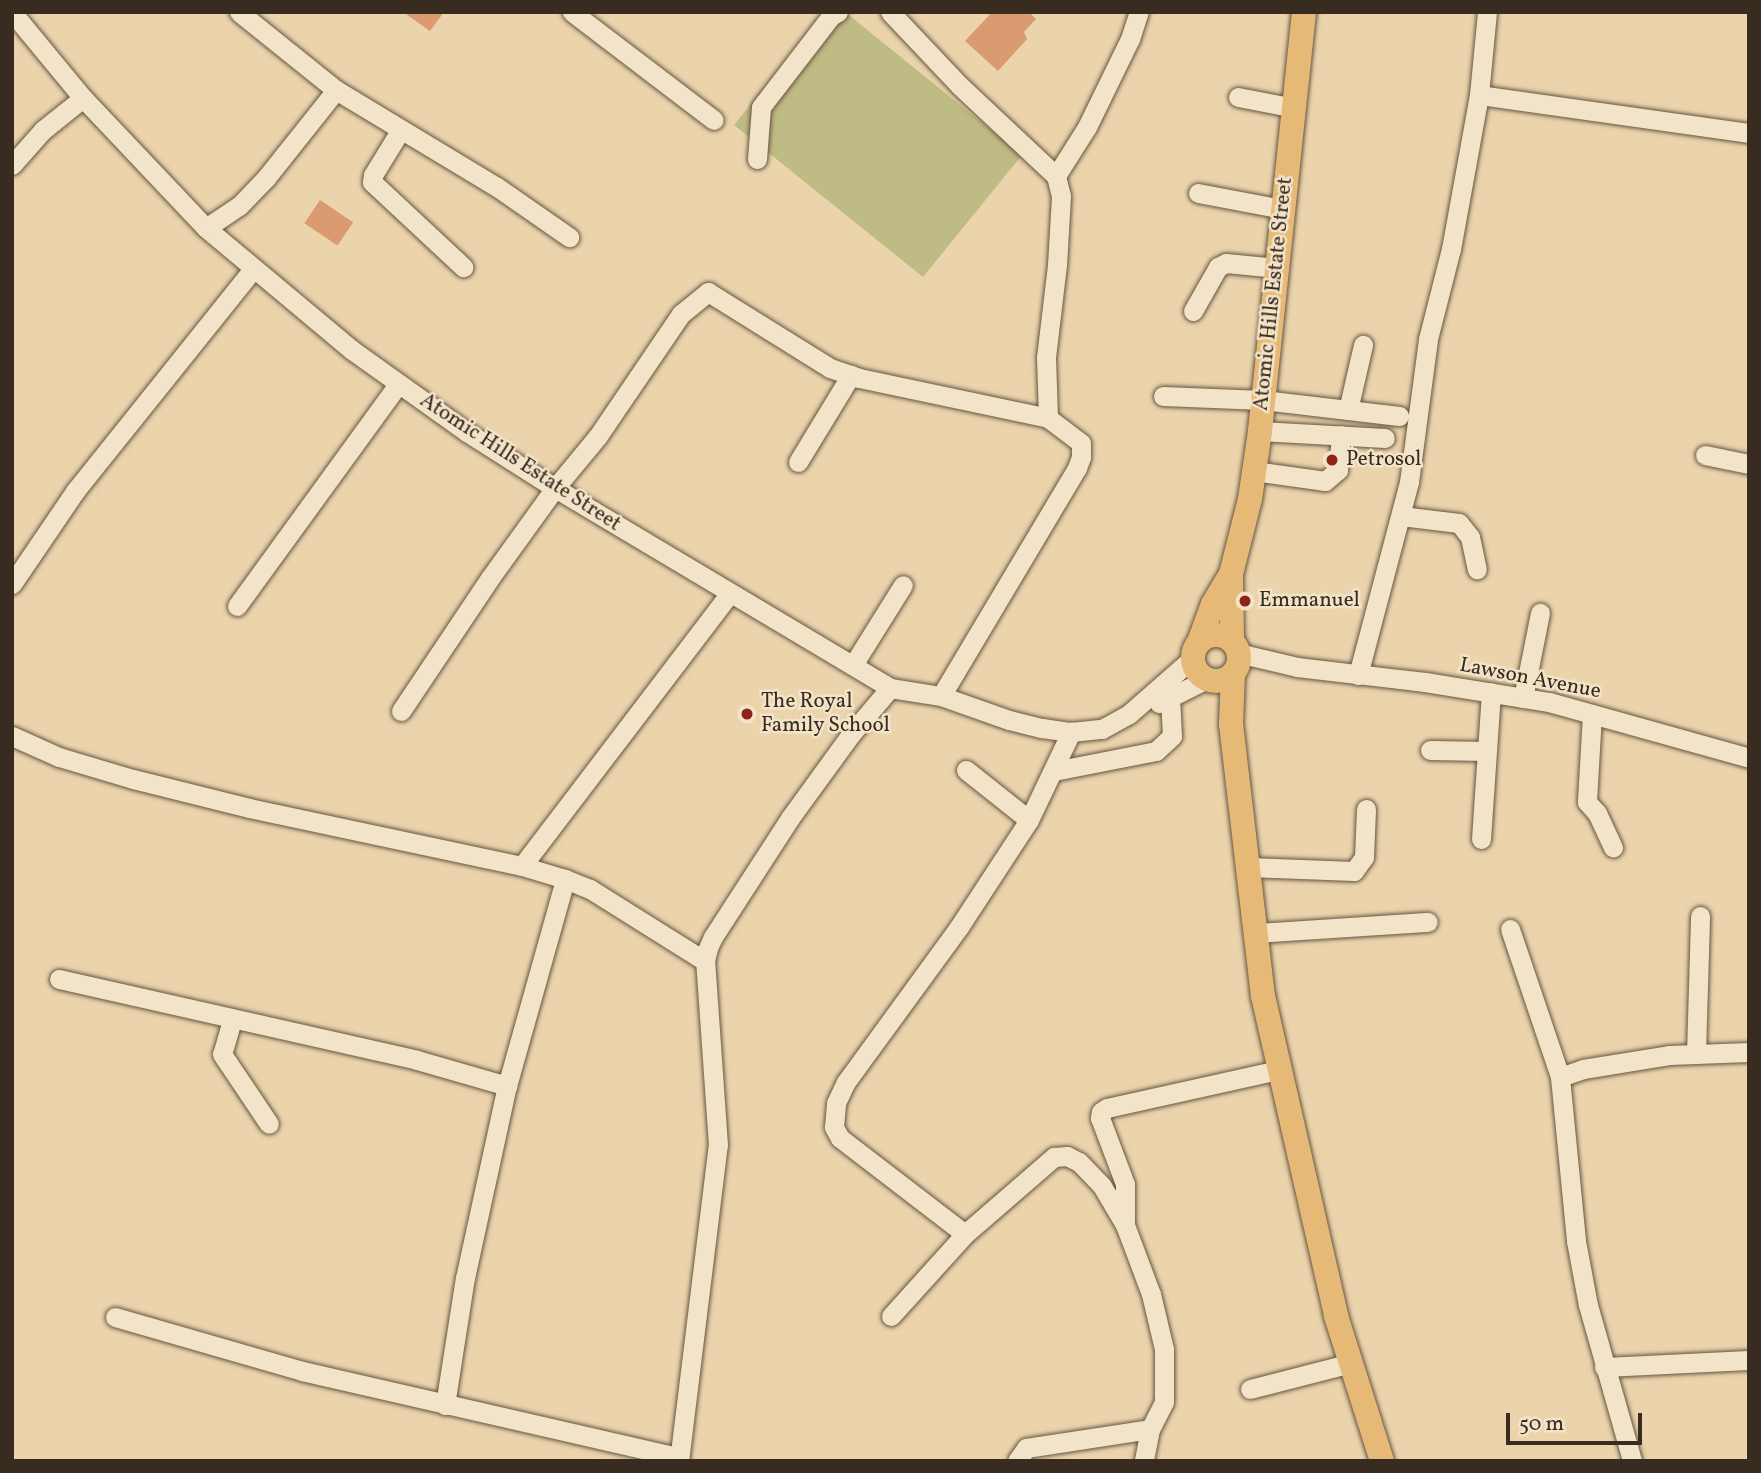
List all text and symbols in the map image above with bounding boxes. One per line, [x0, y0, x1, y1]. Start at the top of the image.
street label: Atomic Hills Estate Street [1249, 176, 1299, 412]
street label: Atomic Hills Estate Street [415, 389, 625, 537]
place label: Petrosol [1346, 447, 1421, 473]
marker: Petrosol [1324, 452, 1340, 468]
place label: Emmanuel [1259, 588, 1360, 614]
marker: Emmanuel [1237, 593, 1253, 609]
street label: Lawson Avenue [1457, 653, 1603, 705]
place label: The Royal Family School [761, 689, 890, 739]
marker: The Royal Family School [739, 706, 755, 722]
scale bar [1509, 1400, 1646, 1444]
text: 50 m [1519, 1410, 1564, 1439]

